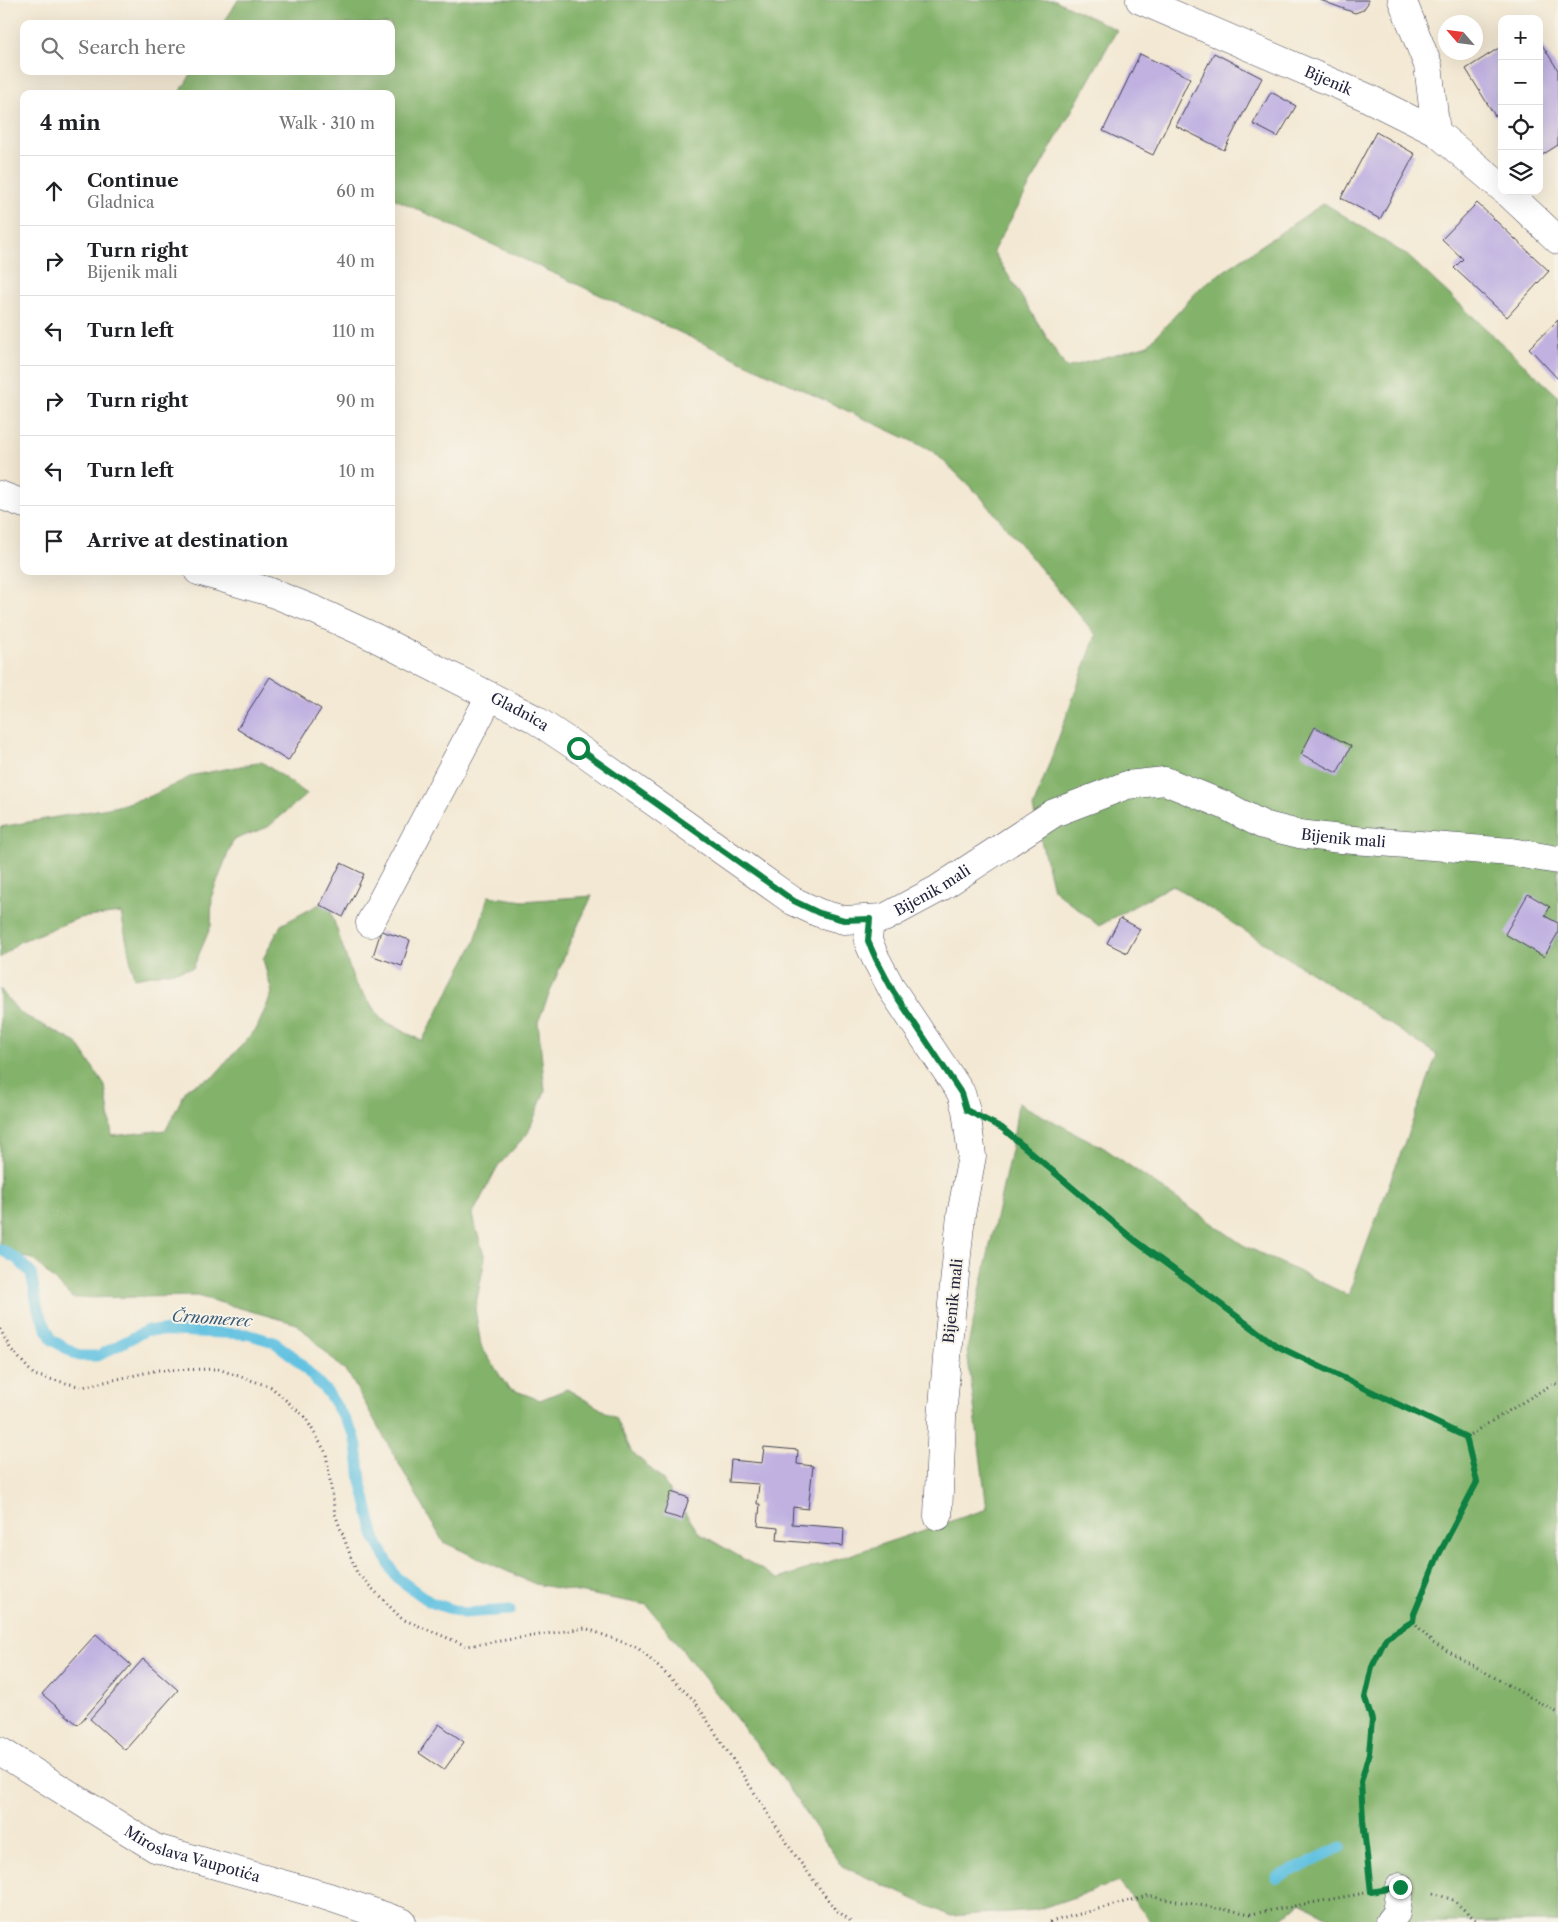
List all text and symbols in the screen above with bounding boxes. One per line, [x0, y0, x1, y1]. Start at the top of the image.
north arrow [1438, 15, 1483, 60]
map controls [1498, 15, 1543, 195]
button: + [1498, 15, 1543, 60]
search box [20, 20, 395, 75]
icon: search [38, 34, 66, 62]
text: Search here [78, 36, 186, 59]
button: − [1498, 60, 1543, 105]
street label: Bijenik [1302, 62, 1357, 100]
button: locate [1498, 105, 1543, 150]
text: 4 min [40, 110, 101, 135]
text: Walk · 310 m [279, 113, 375, 133]
button: layers [1498, 150, 1543, 195]
text: Continue [87, 169, 179, 192]
icon: ahead [40, 177, 68, 205]
text: 60 m [336, 181, 375, 201]
text: Gladnica [87, 192, 155, 212]
text: Turn right [87, 239, 188, 262]
icon: right [40, 247, 68, 275]
text: 40 m [336, 251, 375, 271]
text: Bijenik mali [87, 262, 178, 282]
icon: left [40, 317, 68, 345]
text: Turn left [87, 319, 174, 342]
text: 110 m [332, 321, 375, 341]
icon: right [40, 387, 68, 415]
text: Turn right [87, 389, 188, 412]
text: 90 m [336, 391, 375, 411]
icon: left [40, 457, 68, 485]
text: Turn left [87, 459, 174, 482]
text: 10 m [339, 461, 375, 481]
icon: arrive [40, 527, 68, 555]
text: Arrive at destination [87, 529, 288, 552]
street label: Gladnica [487, 688, 553, 735]
route start [567, 737, 590, 760]
street label: Bijenik mali [1300, 824, 1387, 851]
street label: Bijenik mali [891, 860, 974, 920]
street label: Bijenik mali [939, 1257, 966, 1344]
water label: Črnomerec [171, 1304, 254, 1331]
street label: Miroslava Vaupotića [121, 1821, 263, 1886]
route end [1389, 1876, 1412, 1899]

